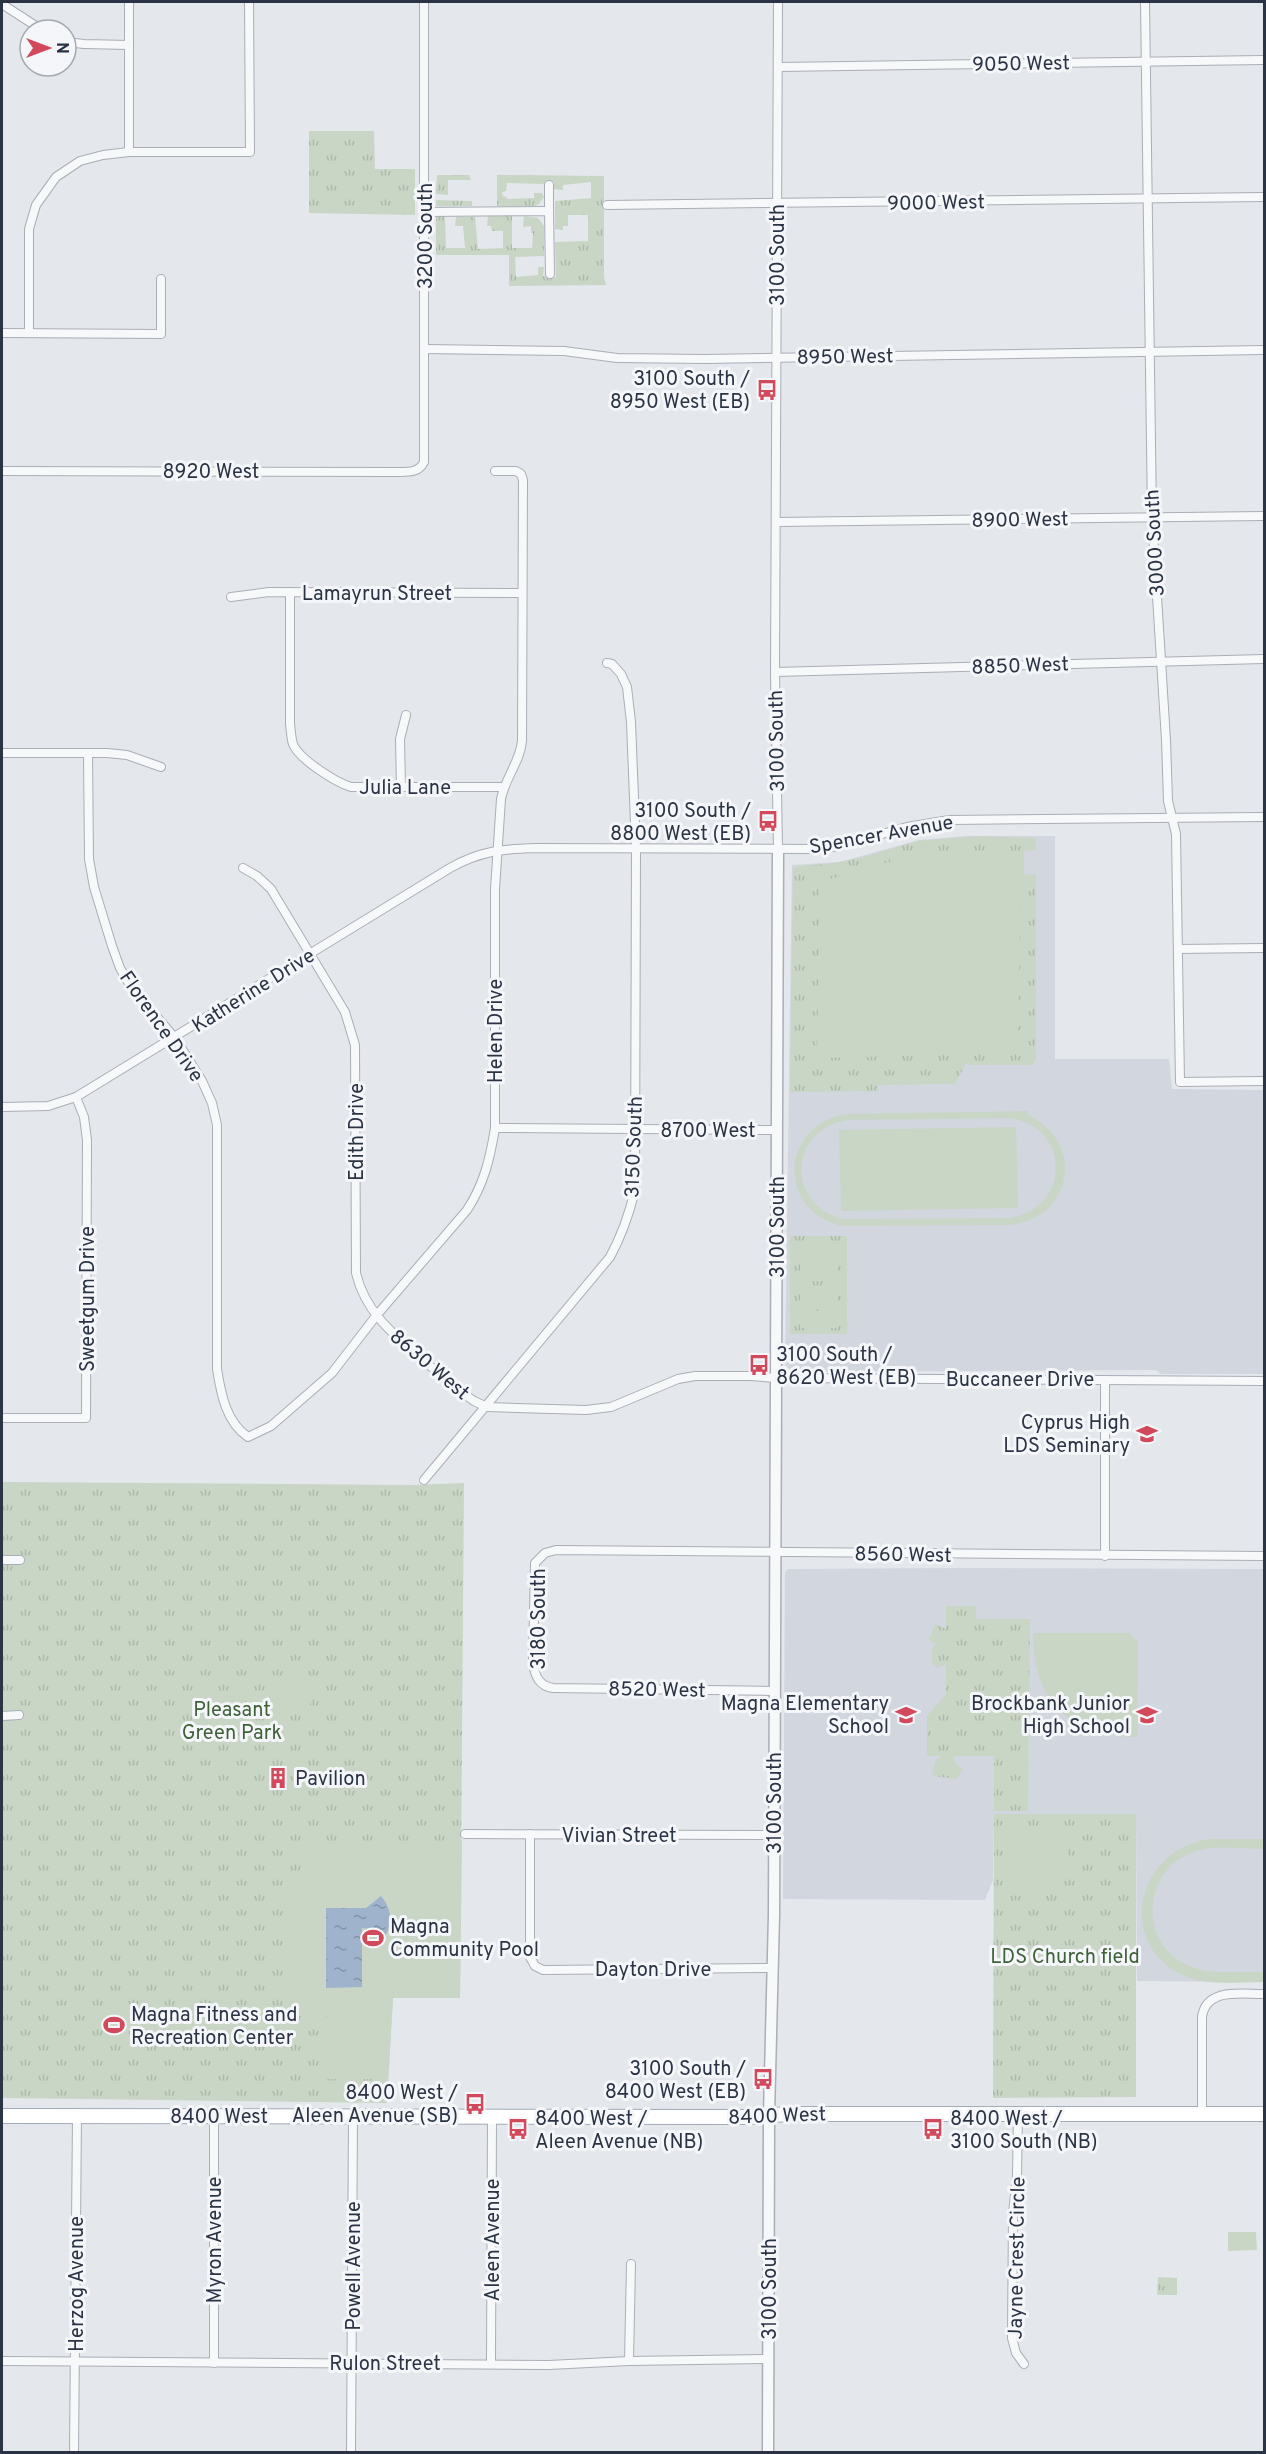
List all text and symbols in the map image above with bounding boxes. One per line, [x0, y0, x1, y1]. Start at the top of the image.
north arrow [18, 18, 78, 78]
text: N [51, 42, 71, 54]
street label: 9050 West [972, 51, 1070, 79]
street label: 3200 South [414, 183, 440, 289]
street label: 9000 West [887, 190, 985, 218]
street label: 3100 South [766, 204, 792, 306]
street label: 8950 West [796, 344, 894, 372]
place label: 3100 South / 8950 West (EB) [610, 367, 750, 416]
bus stop icon: 3100 South / 8950 West (EB) [755, 378, 779, 402]
street label: 8920 West [163, 460, 259, 486]
street label: 3000 South [1140, 489, 1172, 597]
street label: 8900 West [971, 507, 1069, 535]
street label: Lamayrun Street [302, 582, 452, 608]
street label: 8850 West [971, 652, 1069, 682]
street label: 3100 South [764, 690, 792, 792]
street label: Julia Lane [359, 776, 451, 802]
place label: 3100 South / 8800 West (EB) [610, 799, 751, 848]
bus stop icon: 3100 South / 8800 West (EB) [756, 809, 780, 833]
street label: Spencer Avenue [807, 811, 955, 861]
street label: Katherine Drive [188, 944, 320, 1040]
street label: Florence Drive [112, 966, 208, 1088]
street label: Helen Drive [484, 979, 510, 1083]
street label: Edith Drive [345, 1083, 371, 1181]
street label: 3150 South [620, 1096, 650, 1198]
street label: 8700 West [660, 1119, 756, 1145]
street label: 3100 South [766, 1176, 792, 1278]
street label: Sweetgum Drive [76, 1226, 102, 1372]
street label: 8630 West [383, 1324, 474, 1407]
place label: 3100 South / 8620 West (EB) [776, 1343, 916, 1392]
bus stop icon: 3100 South / 8620 West (EB) [747, 1353, 771, 1377]
street label: Buccaneer Drive [946, 1368, 1094, 1394]
place label: Cyprus High LDS Seminary [1003, 1411, 1130, 1460]
school or university icon: Cyprus High LDS Seminary [1135, 1422, 1159, 1446]
street label: 8560 West [854, 1542, 952, 1570]
street label: 3180 South [527, 1568, 553, 1670]
street label: 8520 West [608, 1677, 706, 1705]
place label: Magna Elementary School [721, 1692, 889, 1741]
place label: Brockbank Junior High School [971, 1692, 1130, 1741]
park label: Pleasant Green Park [182, 1698, 282, 1747]
school or university icon: Magna Elementary School [894, 1703, 918, 1727]
school or university icon: Brockbank Junior High School [1135, 1703, 1159, 1727]
street label: 3100 South [763, 1752, 789, 1854]
building icon: Pavilion [266, 1766, 290, 1790]
place label: Pavilion [295, 1767, 366, 1793]
street label: Vivian Street [561, 1824, 677, 1850]
place label: Magna Community Pool [390, 1915, 539, 1964]
sports icon: Magna Community Pool [361, 1926, 385, 1950]
park label: LDS Church field [990, 1945, 1140, 1971]
street label: Dayton Drive [595, 1958, 711, 1984]
place label: Magna Fitness and Recreation Center [131, 2003, 298, 2052]
sports icon: Magna Fitness and Recreation Center [102, 2013, 126, 2037]
place label: 3100 South / 8400 West (EB) [605, 2057, 746, 2106]
bus stop icon: 3100 South / 8400 West (EB) [751, 2067, 775, 2091]
place label: 8400 West / Aleen Avenue (SB) [292, 2081, 458, 2130]
bus stop icon: 8400 West / Aleen Avenue (SB) [463, 2092, 487, 2116]
street label: 8400 West [728, 2102, 827, 2132]
street label: 8400 West [170, 2105, 268, 2131]
place label: 8400 West / Aleen Avenue (NB) [535, 2107, 703, 2156]
place label: 8400 West / 3100 South (NB) [950, 2107, 1098, 2156]
bus stop icon: 8400 West / Aleen Avenue (NB) [506, 2117, 530, 2141]
bus stop icon: 8400 West / 3100 South (NB) [921, 2117, 945, 2141]
street label: Myron Avenue [203, 2176, 229, 2304]
street label: Jayne Crest Circle [1004, 2176, 1032, 2340]
street label: Aleen Avenue [481, 2179, 507, 2301]
street label: Powell Avenue [342, 2201, 368, 2331]
street label: Herzog Avenue [65, 2216, 91, 2352]
street label: 3100 South [758, 2238, 784, 2340]
street label: Rulon Street [329, 2352, 441, 2378]

